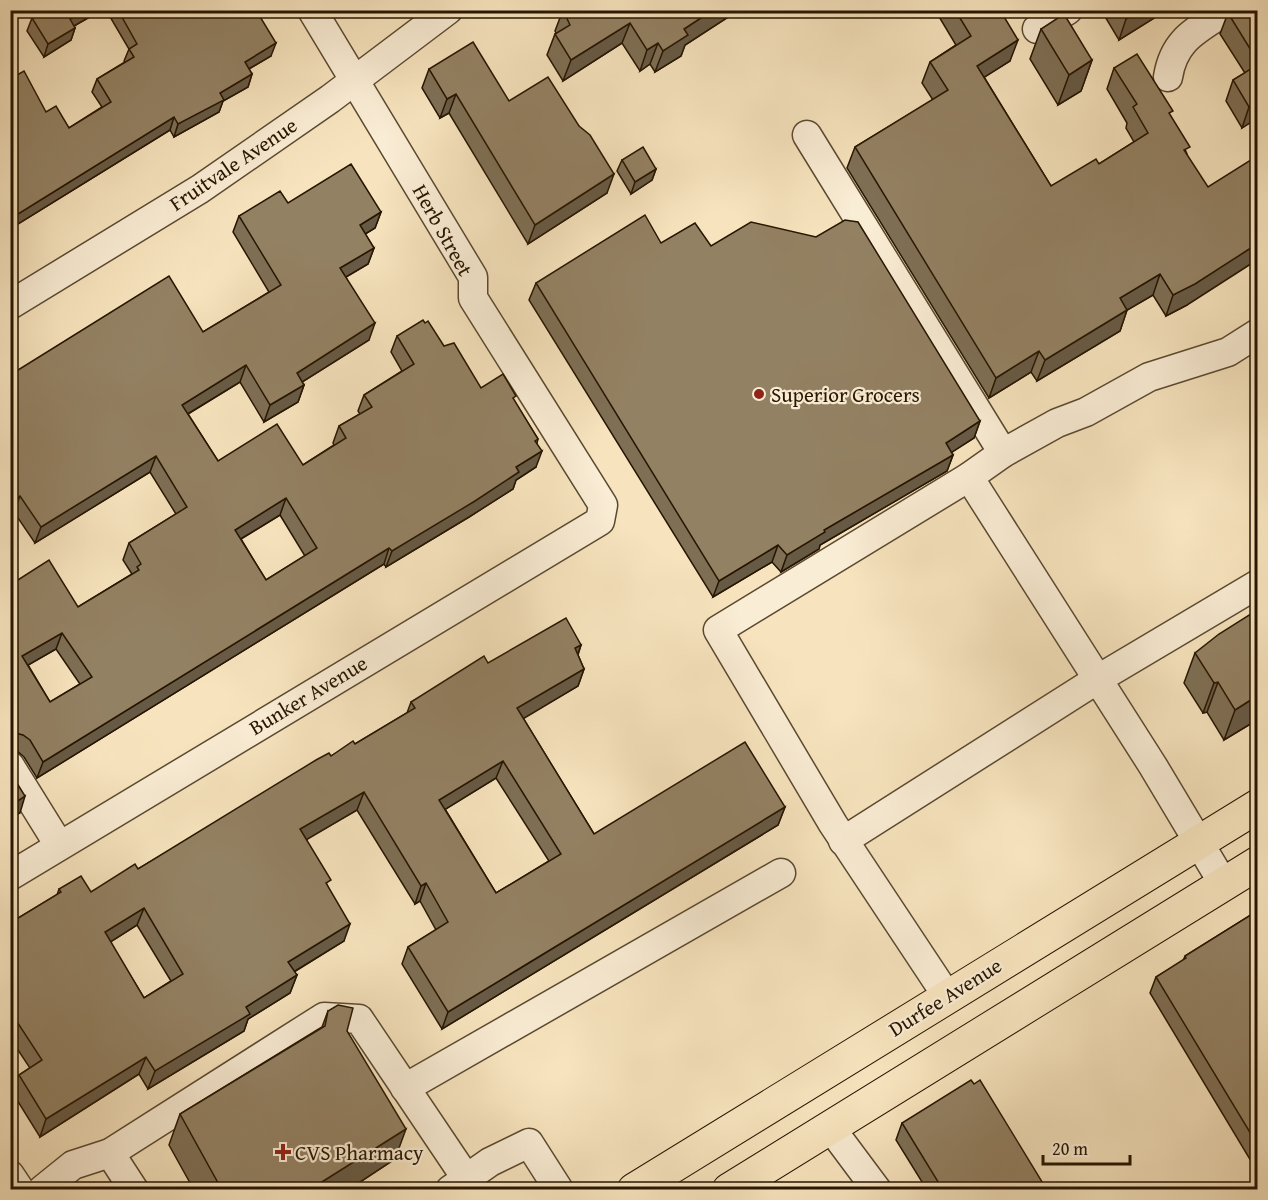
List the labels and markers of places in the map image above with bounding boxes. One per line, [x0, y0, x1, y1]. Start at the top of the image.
place label: Superior Grocers [771, 379, 920, 410]
marker: Superior Grocers [752, 387, 766, 401]
place label: CVS Pharmacy [295, 1137, 424, 1168]
marker: CVS Pharmacy [276, 1145, 290, 1159]

